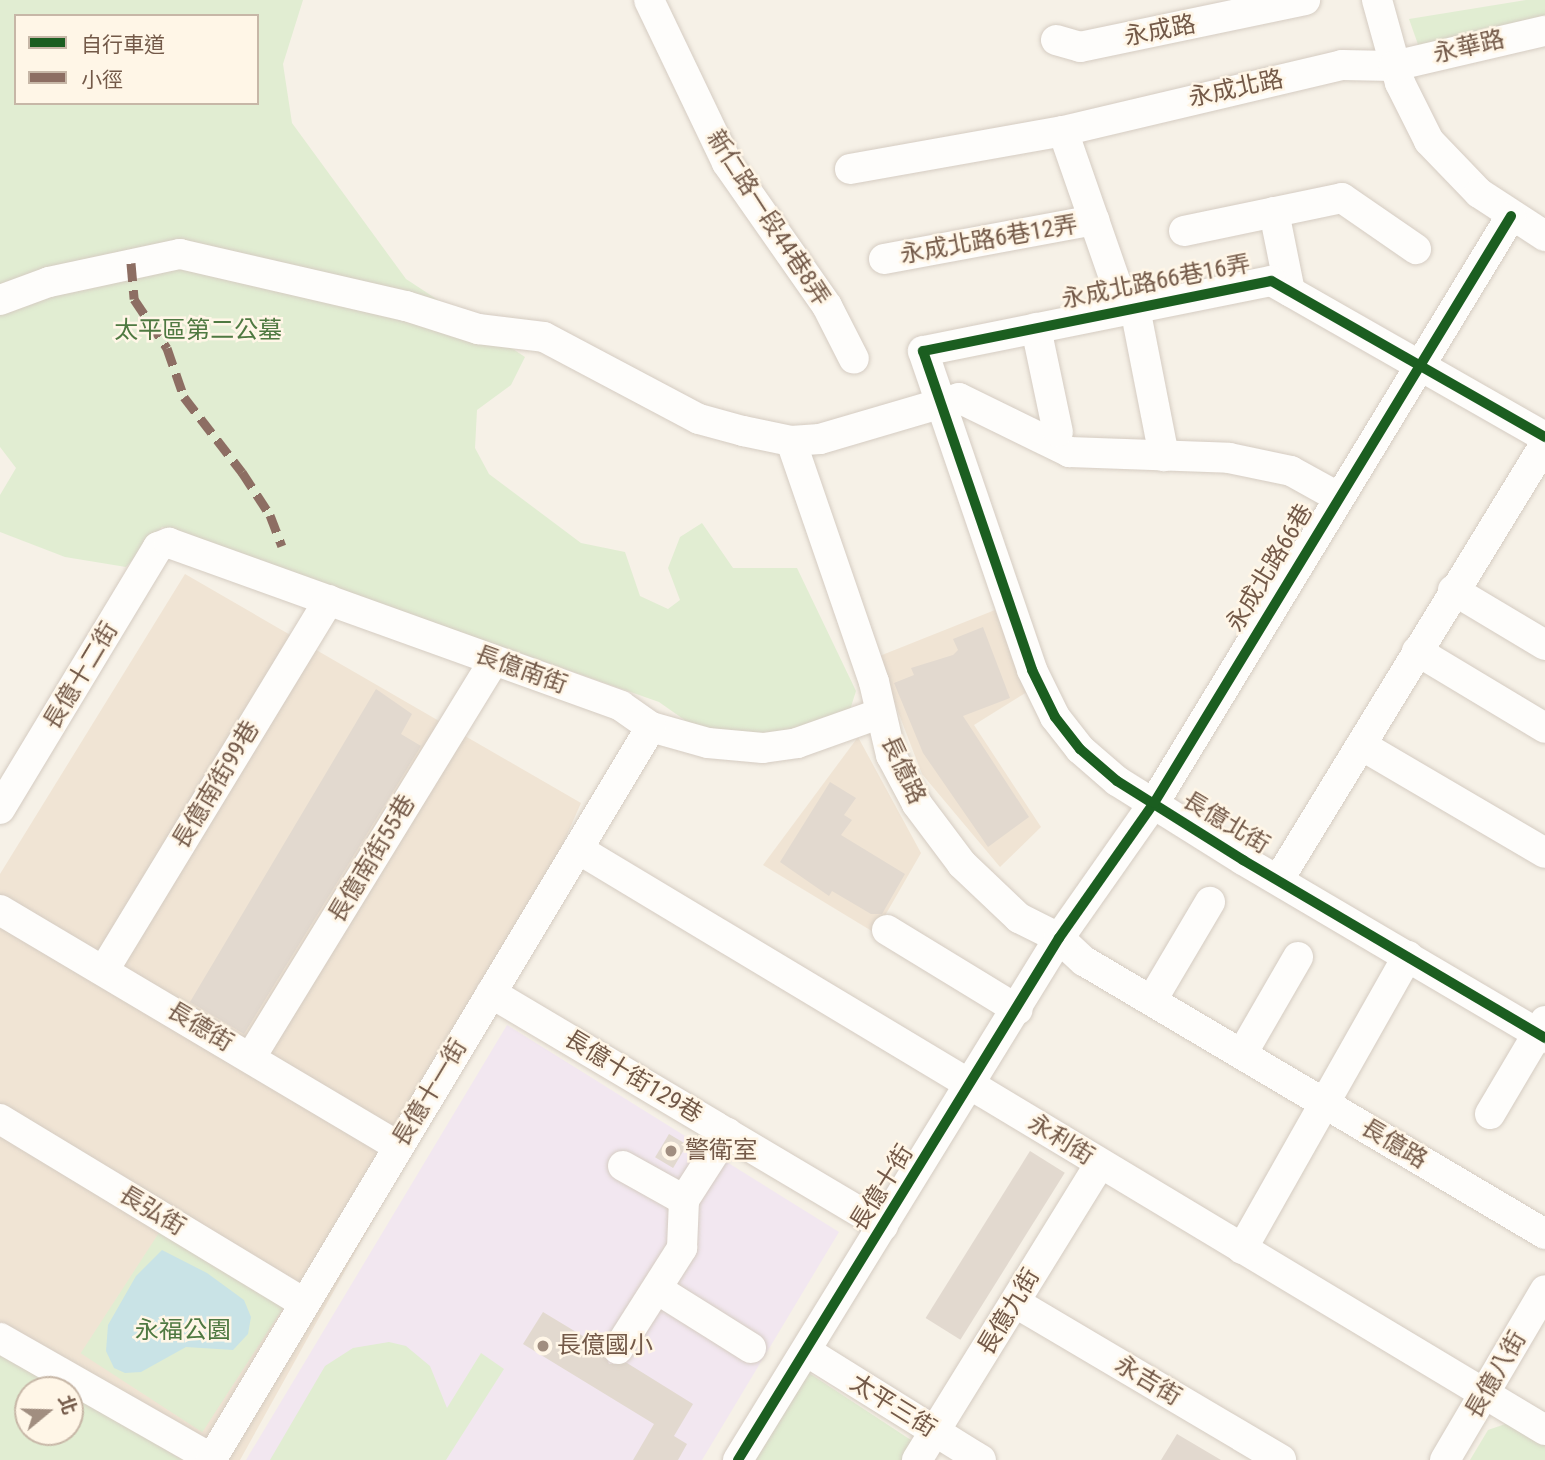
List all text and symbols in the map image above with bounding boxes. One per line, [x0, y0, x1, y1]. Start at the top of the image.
street label: 永成路 [1122, 10, 1198, 52]
legend [14, 14, 259, 105]
street label: 永華路 [1431, 25, 1507, 69]
text: 自行車道 [81, 33, 165, 57]
street label: 永成北路 [1186, 65, 1286, 113]
text: 小徑 [81, 68, 123, 92]
street label: 新仁路一段44巷8弄 [700, 125, 836, 311]
street label: 永成北路6巷12弄 [898, 210, 1080, 270]
street label: 永成北路66巷16弄 [1059, 250, 1253, 314]
park label: 太平區第二公墓 [114, 317, 282, 345]
street label: 永成北路66巷 [1221, 499, 1319, 637]
street label: 長億十二街 [38, 617, 124, 735]
street label: 長億南街 [471, 640, 571, 700]
street label: 長億南街99巷 [167, 716, 265, 854]
street label: 長億路 [875, 731, 931, 809]
street label: 長億北街 [1177, 786, 1275, 860]
street label: 長億南街55巷 [323, 790, 421, 928]
street label: 長德街 [162, 996, 238, 1058]
street label: 長億十街129巷 [559, 1025, 707, 1129]
street label: 長億十一街 [387, 1034, 473, 1152]
street label: 永利街 [1023, 1109, 1099, 1171]
street label: 長億路 [1356, 1113, 1432, 1175]
place label: 警衛室 [685, 1137, 757, 1165]
street label: 長億十街 [844, 1140, 920, 1236]
marker: 警衛室 [663, 1143, 679, 1159]
street label: 長弘街 [114, 1180, 190, 1242]
street label: 長億九街 [972, 1263, 1046, 1361]
park label: 永福公園 [135, 1317, 231, 1345]
street label: 長億八街 [1460, 1326, 1532, 1424]
place label: 長億國小 [557, 1332, 653, 1360]
marker: 長億國小 [535, 1338, 551, 1354]
street label: 永吉街 [1110, 1350, 1186, 1412]
street label: 太平三街 [845, 1368, 941, 1444]
north arrow [14, 1376, 84, 1446]
text: 北 [53, 1392, 81, 1417]

